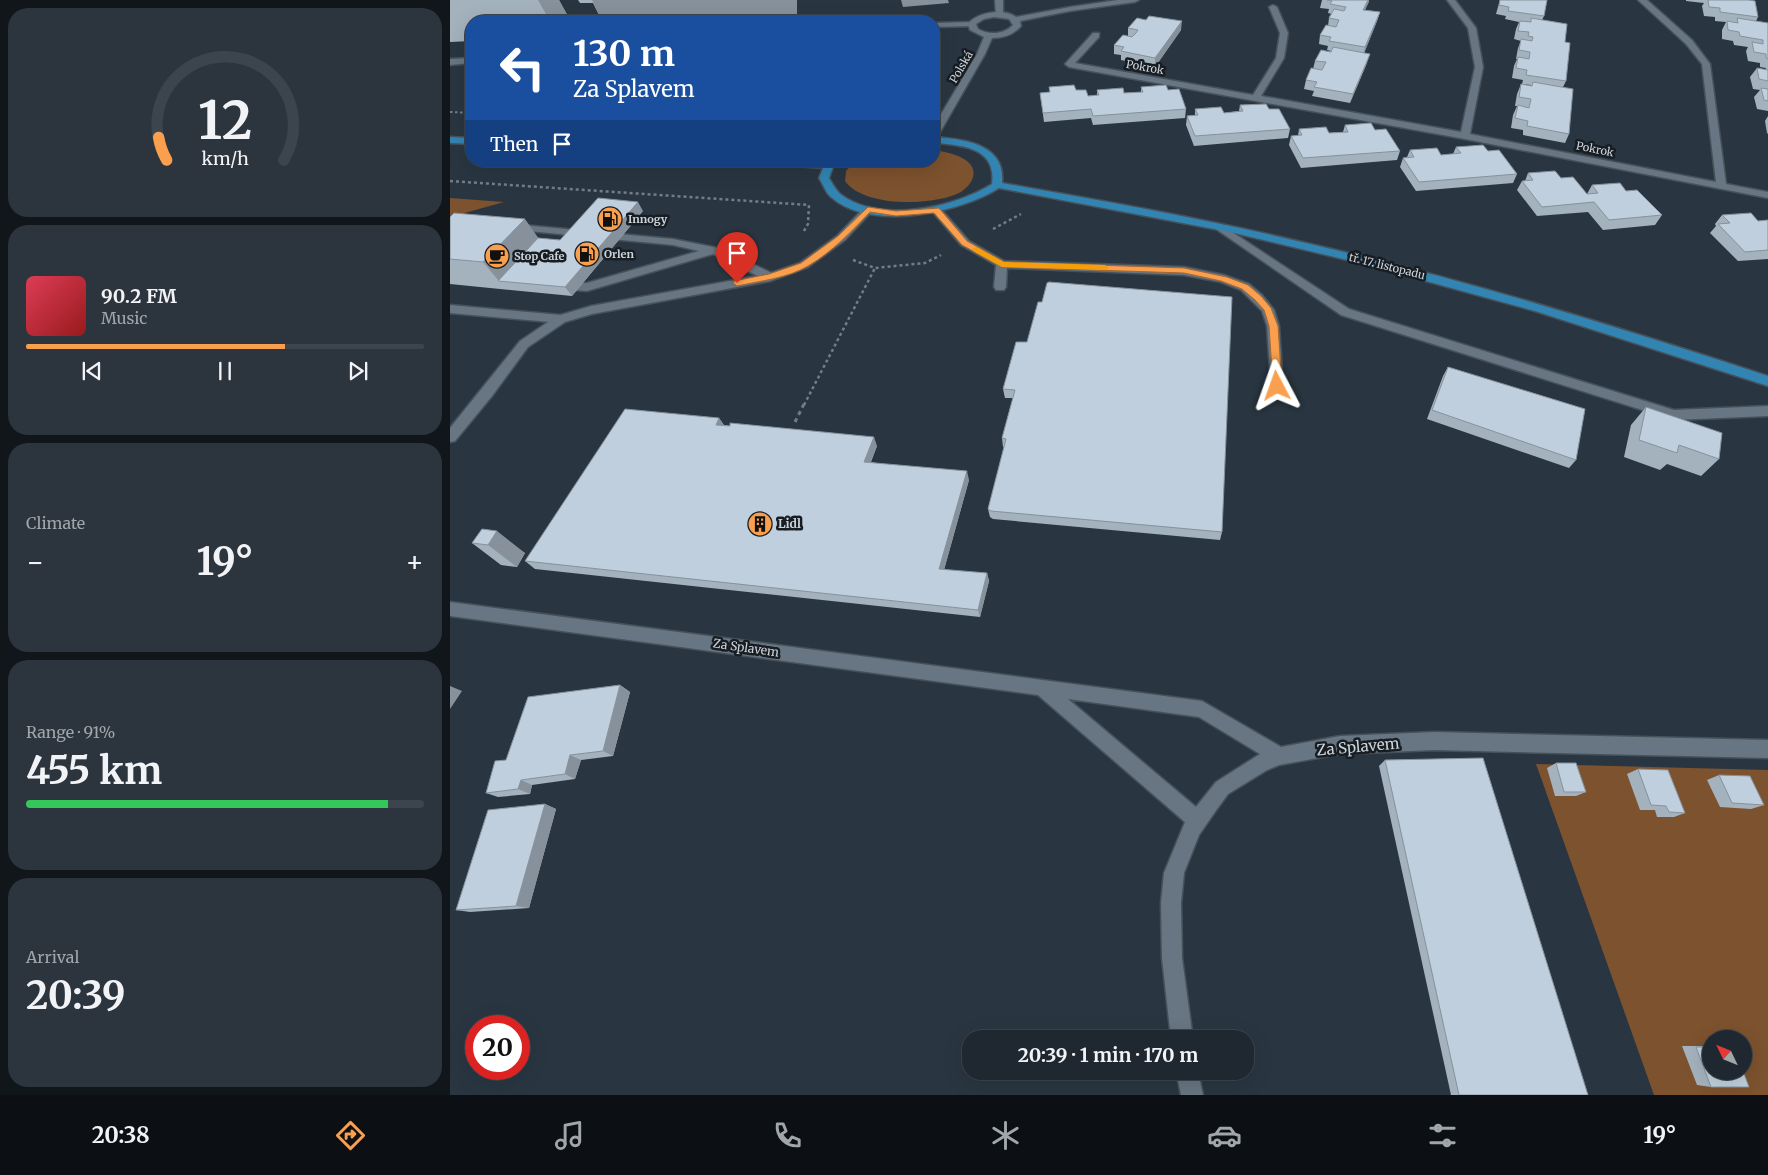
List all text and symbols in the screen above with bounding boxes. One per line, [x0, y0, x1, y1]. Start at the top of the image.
text: 130 m [573, 32, 675, 76]
icon: left [490, 35, 555, 100]
street label: Polská [946, 48, 976, 86]
street label: Pokrok [1125, 57, 1165, 77]
text: Za Splavem [573, 75, 695, 103]
text: 12 [198, 88, 252, 153]
icon: arrive [548, 130, 576, 158]
text: Then [490, 132, 538, 156]
street label: Pokrok [1575, 138, 1615, 160]
text: km/h [201, 147, 249, 170]
fuel station icon: Innogy [597, 206, 623, 232]
place label: Innogy [628, 212, 668, 226]
pin [716, 232, 758, 283]
icon: arrive [723, 239, 751, 267]
fuel station icon: Orlen [574, 241, 600, 267]
cafe icon: Stop Cafe [484, 243, 510, 269]
place label: Orlen [604, 247, 634, 261]
place label: Stop Cafe [514, 249, 564, 263]
street label: tř. 17. listopadu [1347, 250, 1427, 282]
text: 90.2 FM [101, 284, 177, 308]
text: Music [101, 308, 147, 328]
icon: previous [78, 357, 106, 385]
icon: pause [211, 357, 239, 385]
icon: next [344, 357, 372, 385]
position arrow [1250, 359, 1302, 411]
building icon: Lidl [747, 511, 773, 537]
text: Climate [26, 513, 85, 533]
place label: Lidl [778, 516, 801, 531]
text: 19° [197, 538, 254, 585]
text: − [26, 544, 45, 580]
text: + [405, 544, 424, 580]
street label: Za Splavem [712, 635, 780, 660]
text: Range · 91% [26, 722, 115, 742]
street label: Za Splavem [1316, 733, 1400, 760]
text: 455 km [26, 747, 162, 794]
text: Arrival [26, 947, 79, 967]
text: 20:39 [26, 972, 126, 1019]
speed limit sign: 20 [465, 1015, 530, 1080]
north arrow [1702, 1030, 1752, 1080]
map controls [1702, 1030, 1752, 1080]
text: 20:39 · 1 min · 170 m [1018, 1043, 1198, 1067]
icon: directions [333, 1118, 368, 1153]
icon: music [552, 1118, 587, 1153]
icon: phone [770, 1118, 805, 1153]
icon: climate [988, 1118, 1023, 1153]
icon: car [1207, 1118, 1242, 1153]
icon: filters [1425, 1118, 1460, 1153]
text: 20:38 [92, 1121, 150, 1149]
text: 19° [1643, 1121, 1676, 1149]

